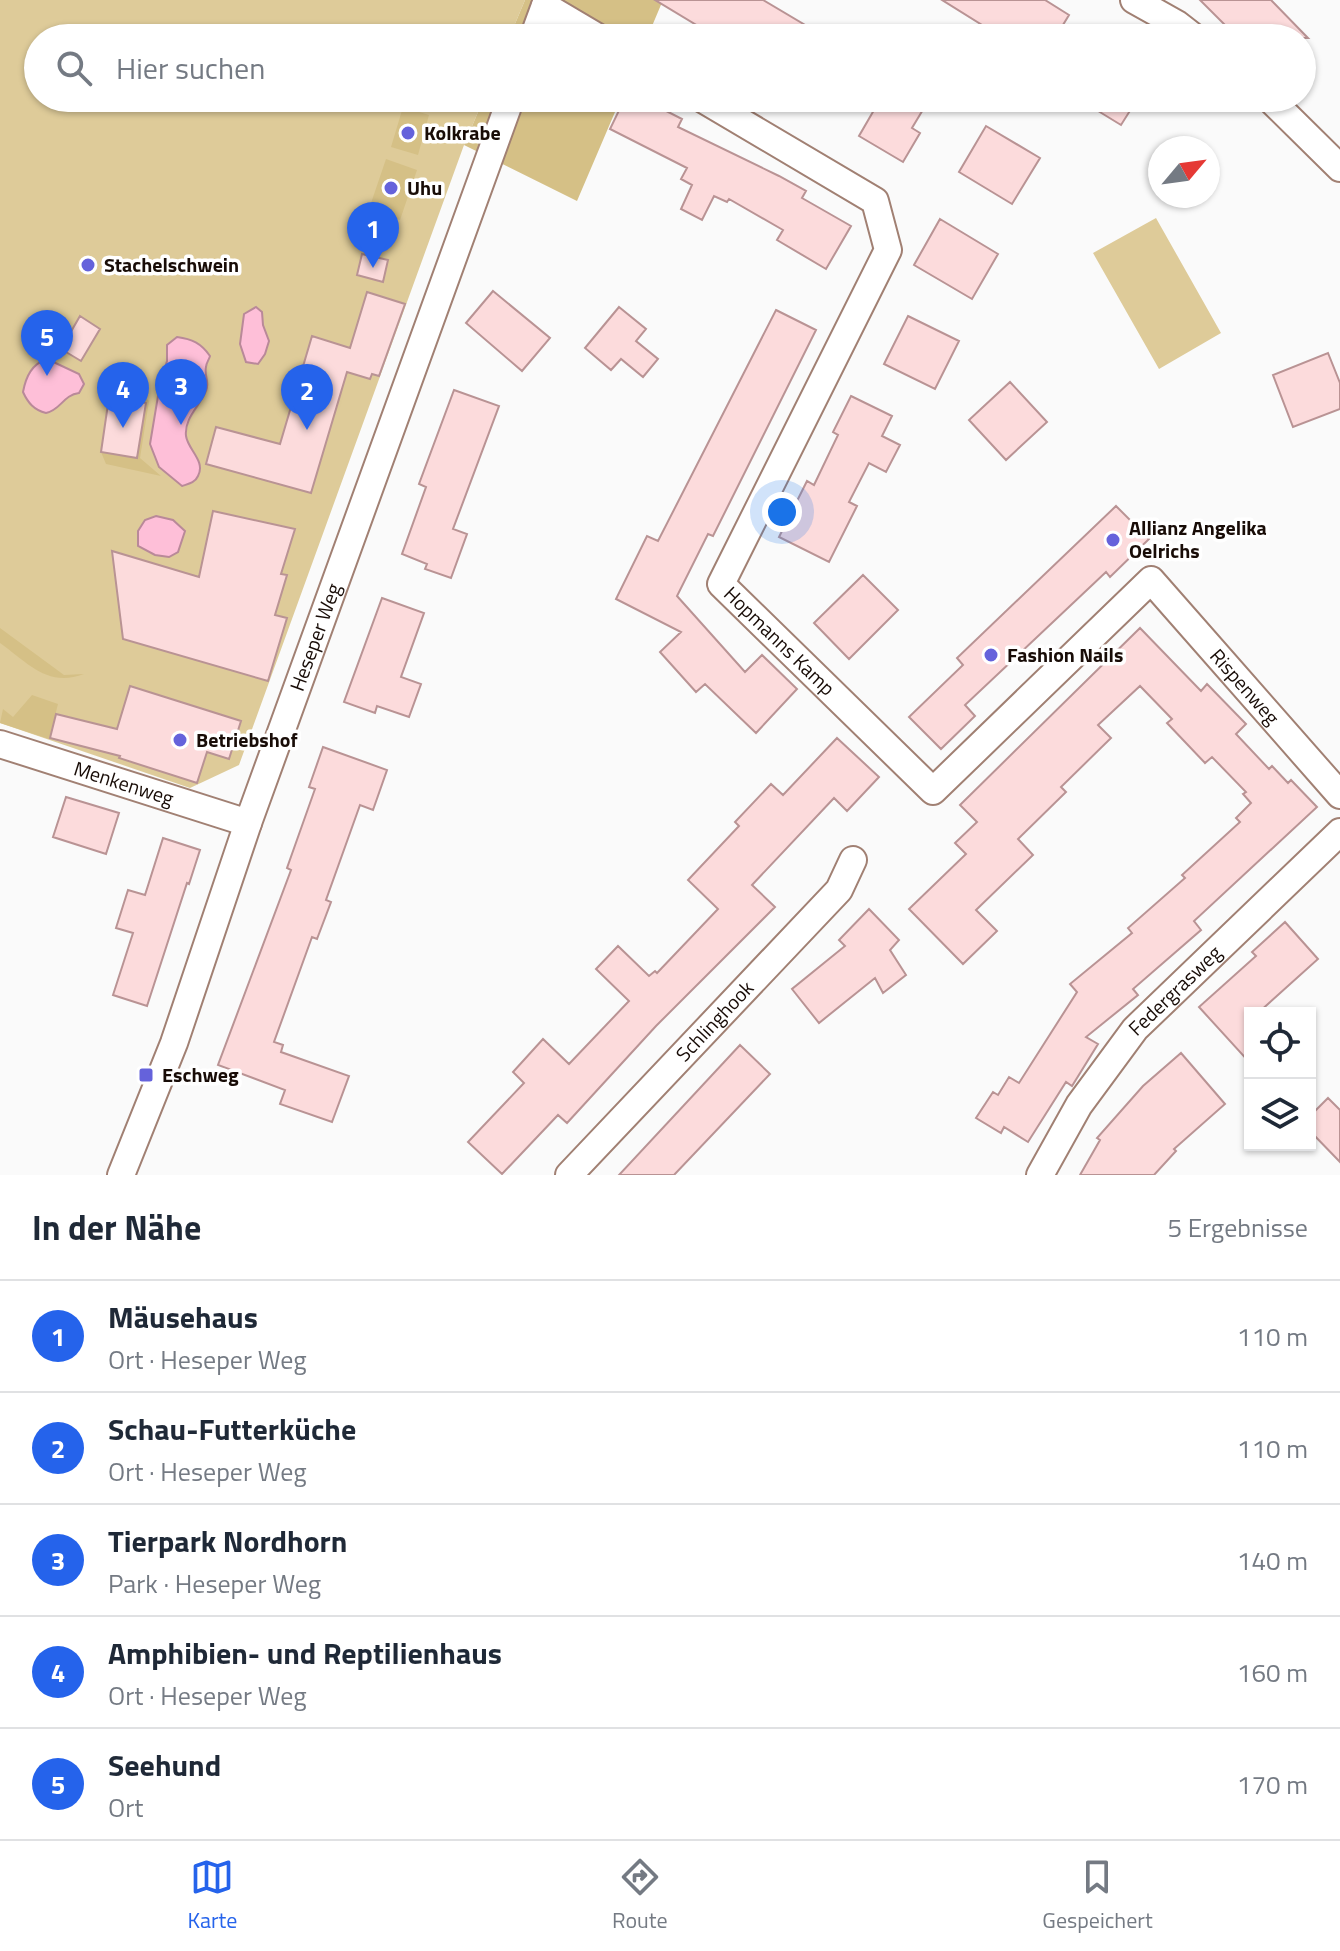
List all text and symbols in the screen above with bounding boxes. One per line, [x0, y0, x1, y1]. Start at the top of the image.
search box [24, 24, 1316, 112]
text: Hier suchen [116, 45, 265, 91]
icon: search [52, 46, 96, 90]
place label: Kolkrabe [424, 117, 501, 148]
marker: Kolkrabe [399, 124, 417, 142]
north arrow [1148, 136, 1220, 208]
place label: Uhu [407, 172, 442, 203]
marker: Uhu [382, 179, 400, 197]
pin: 1 [347, 202, 399, 268]
place label: Stachelschwein [104, 249, 239, 280]
marker: Stachelschwein [79, 256, 97, 274]
pin: 5 [21, 310, 73, 376]
pin: 3 [155, 359, 207, 425]
pin: 4 [97, 362, 149, 428]
pin: 2 [281, 364, 333, 430]
your location [762, 492, 802, 532]
place label: Allianz Angelika Oelrichs [1129, 512, 1267, 566]
marker: Allianz Angelika Oelrichs [1104, 531, 1122, 549]
street label: Heseper Weg [281, 579, 349, 695]
street label: Hopmanns Kamp [717, 579, 843, 703]
place label: Fashion Nails [1007, 639, 1123, 670]
street label: Rispenweg [1203, 641, 1287, 731]
marker: Fashion Nails [982, 646, 1000, 664]
place label: Betriebshof [196, 724, 298, 755]
marker: Betriebshof [171, 731, 189, 749]
street label: Menkenweg [70, 753, 178, 813]
street label: Federgrasweg [1121, 938, 1229, 1043]
street label: Schlinghook [668, 973, 761, 1068]
map controls [1244, 1007, 1316, 1151]
button: locate [1244, 1007, 1316, 1079]
place label: Eschweg [162, 1059, 239, 1090]
marker: Eschweg [137, 1066, 155, 1084]
button: layers [1244, 1079, 1316, 1151]
text: In der Nähe [32, 1201, 201, 1253]
text: 5 Ergebnisse [1167, 1208, 1308, 1247]
text: Mäusehaus [108, 1294, 258, 1340]
text: 1 [51, 1317, 65, 1356]
text: 110 m [1237, 1317, 1308, 1356]
text: Ort · Heseper Weg [108, 1340, 307, 1379]
text: Schau-Futterküche [108, 1406, 356, 1452]
text: 2 [51, 1429, 65, 1468]
text: 110 m [1237, 1429, 1308, 1468]
text: Ort · Heseper Weg [108, 1452, 307, 1491]
text: Tierpark Nordhorn [108, 1518, 347, 1564]
text: 3 [51, 1541, 65, 1580]
text: 140 m [1237, 1541, 1308, 1580]
text: Park · Heseper Weg [108, 1564, 321, 1603]
text: Amphibien- und Reptilienhaus [108, 1630, 502, 1676]
text: 4 [51, 1653, 65, 1692]
text: 160 m [1237, 1653, 1308, 1692]
text: Ort · Heseper Weg [108, 1676, 307, 1715]
text: Seehund [108, 1742, 221, 1788]
text: 5 [51, 1765, 65, 1804]
text: 170 m [1237, 1765, 1308, 1804]
text: Ort [108, 1788, 143, 1827]
tab: Karte [187, 1855, 237, 1937]
tab: Route [612, 1855, 668, 1937]
tab: Gespeichert [1042, 1855, 1153, 1937]

